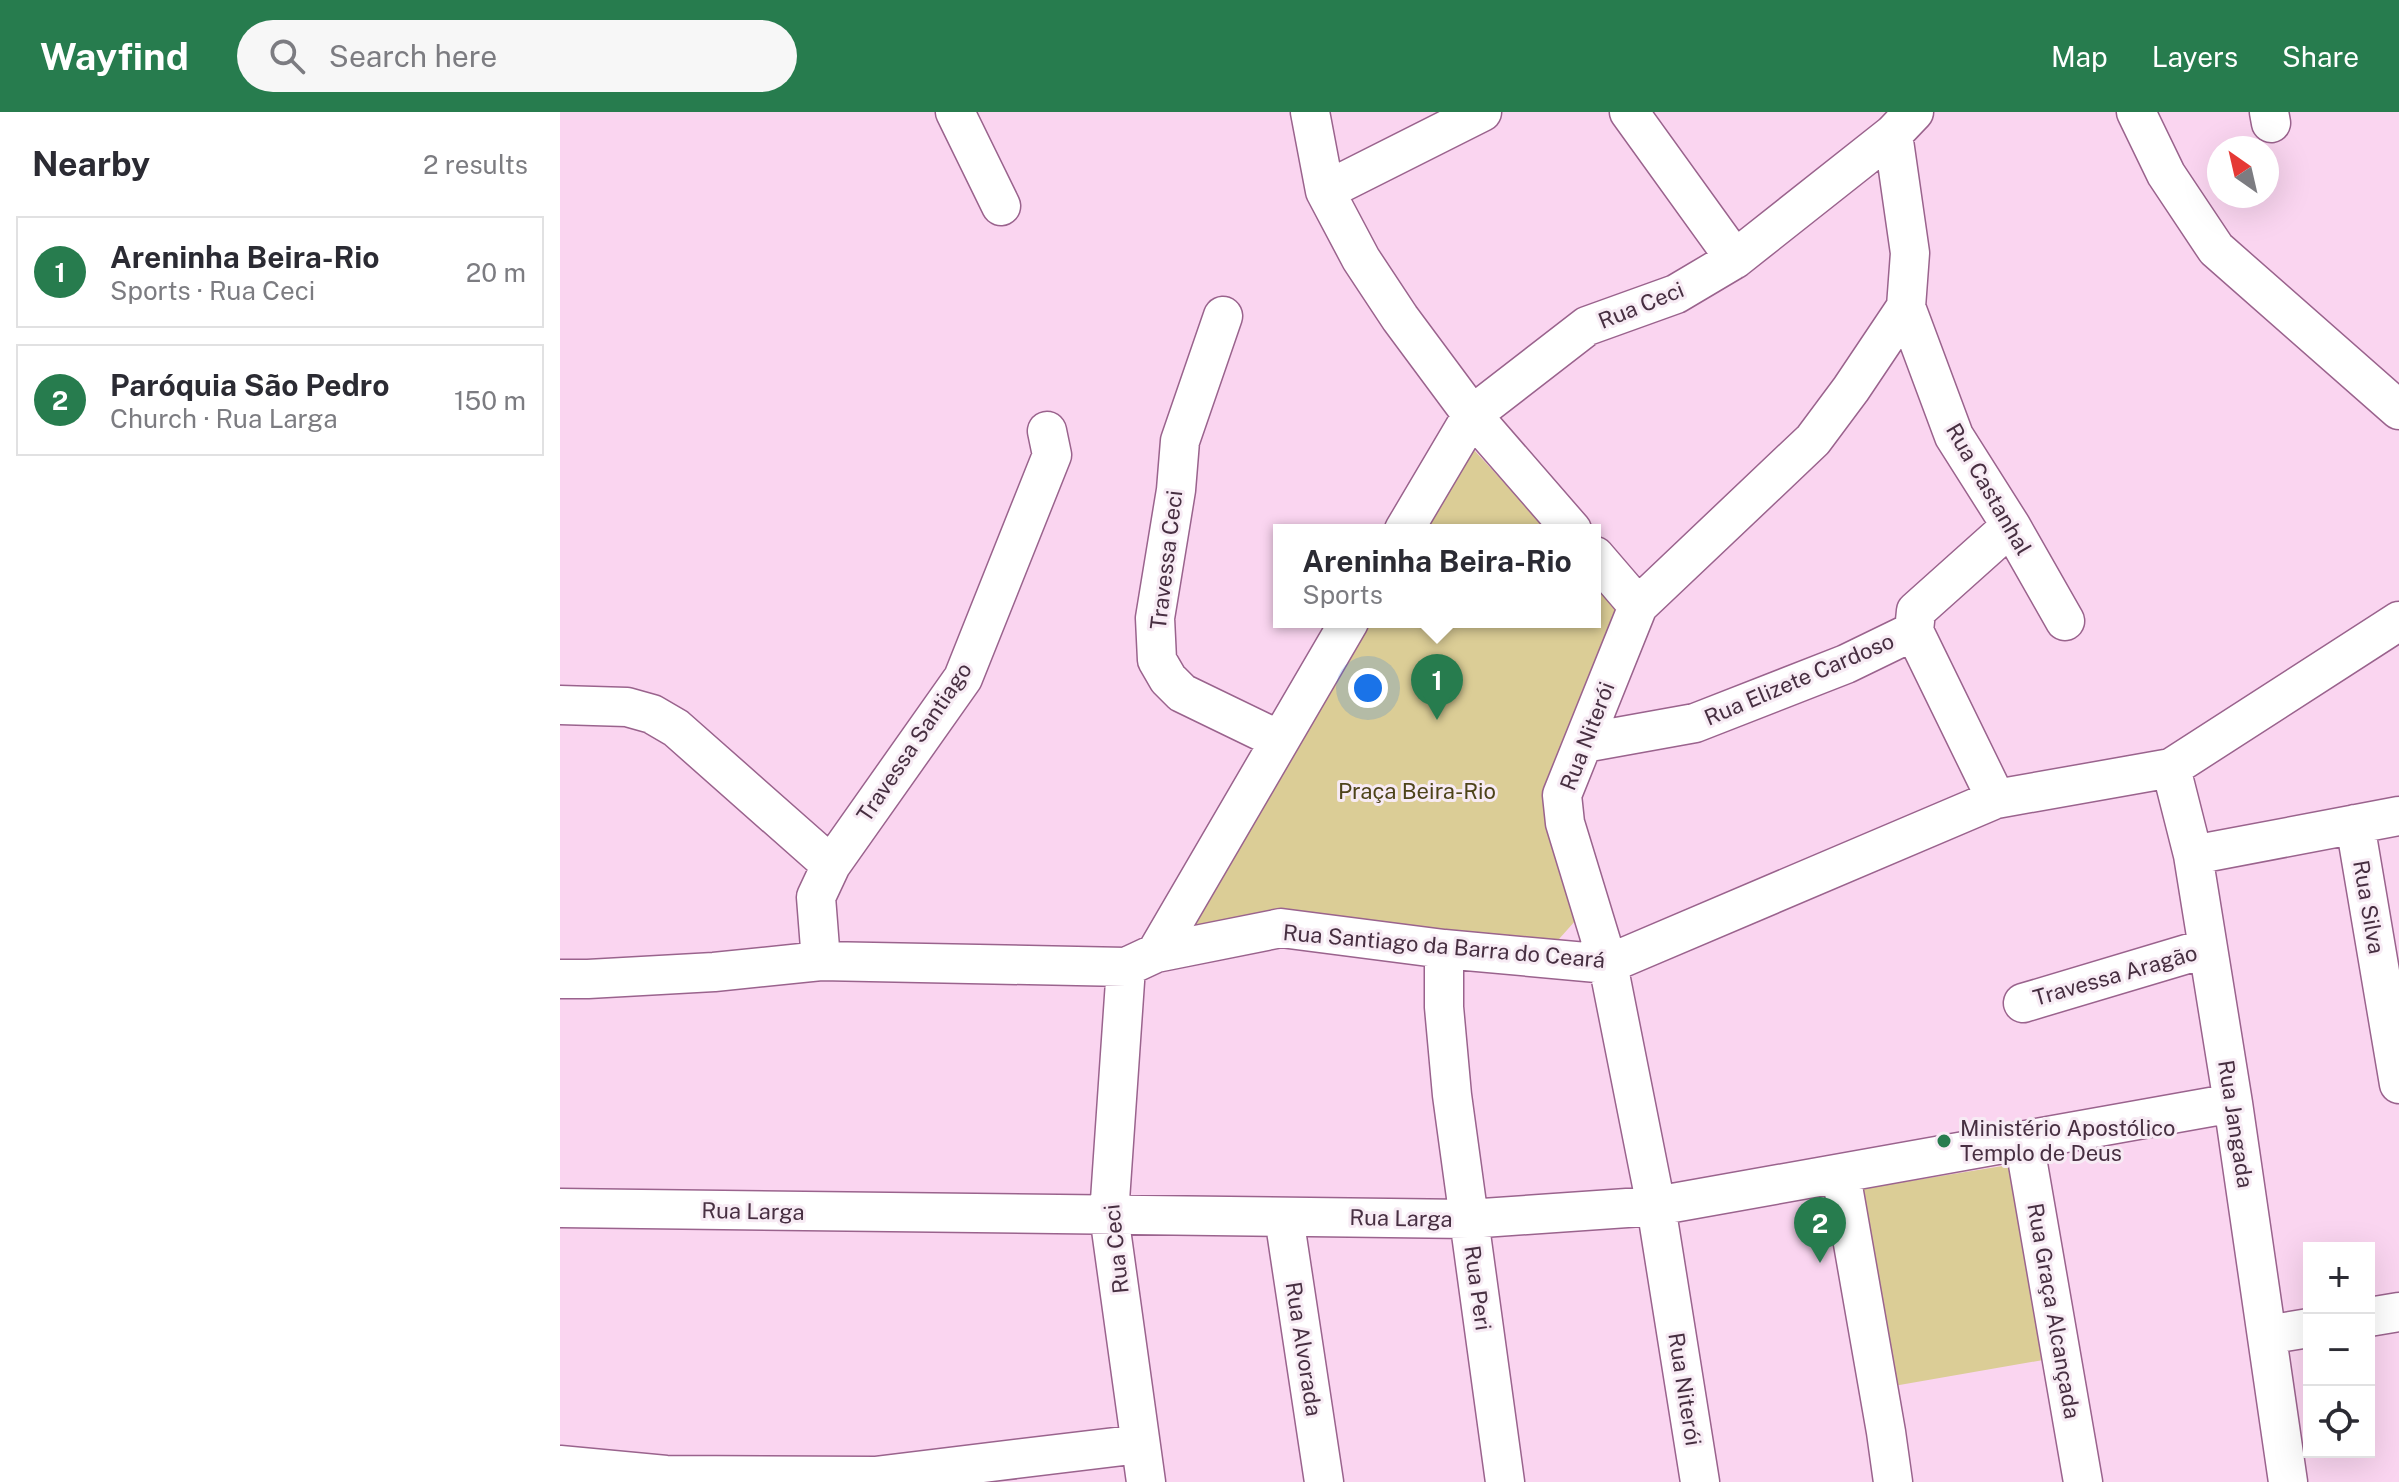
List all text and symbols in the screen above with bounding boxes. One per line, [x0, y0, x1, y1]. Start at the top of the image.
search box [237, 20, 797, 92]
text: Wayfind [40, 34, 189, 79]
icon: search [265, 34, 309, 78]
text: Search here [329, 38, 497, 74]
text: Map [2051, 40, 2108, 73]
text: Layers [2152, 40, 2238, 73]
text: Share [2282, 40, 2359, 73]
north arrow [2207, 136, 2279, 208]
text: Nearby [32, 144, 150, 184]
text: 2 results [423, 149, 528, 180]
text: Areninha Beira-Rio [110, 239, 380, 275]
text: 1 [54, 257, 66, 288]
text: 20 m [466, 257, 526, 288]
text: Sports · Rua Ceci [110, 275, 315, 306]
street label: Rua Ceci [1594, 276, 1688, 334]
text: Paróquia São Pedro [110, 367, 389, 403]
text: 2 [52, 385, 68, 416]
text: 150 m [454, 385, 526, 416]
text: Church · Rua Larga [110, 403, 338, 434]
street label: Rua Castanhal [1941, 419, 2037, 559]
street label: Travessa Ceci [1145, 489, 1187, 631]
popup [1273, 524, 1601, 628]
text: Areninha Beira-Rio [1302, 543, 1572, 579]
text: Sports [1302, 579, 1383, 610]
street label: Rua Elizete Cardoso [1700, 627, 1898, 731]
pin: 1 [1411, 654, 1463, 720]
street label: Travessa Santiago [851, 657, 977, 827]
your location [1348, 668, 1388, 708]
street label: Rua Niterói [1554, 678, 1620, 794]
park label: Praça Beira-Rio [1338, 778, 1496, 804]
street label: Rua Silva [2348, 858, 2390, 956]
street label: Rua Santiago da Barra do Ceará [1282, 919, 1606, 973]
street label: Travessa Aragão [2030, 939, 2200, 1011]
street label: Rua Jangada [2213, 1058, 2259, 1190]
place label: Ministério Apostólico Templo de Deus [1960, 1115, 2176, 1166]
marker: Ministério Apostólico Templo de Deus [1935, 1132, 1953, 1150]
street label: Rua Larga [701, 1197, 805, 1225]
pin: 2 [1794, 1197, 1846, 1263]
street label: Rua Graça Alcançada [2022, 1201, 2086, 1421]
street label: Rua Ceci [1098, 1203, 1134, 1295]
street label: Rua Larga [1349, 1204, 1453, 1232]
map controls [2303, 1242, 2375, 1458]
button: + [2303, 1242, 2375, 1314]
street label: Rua Peri [1459, 1244, 1497, 1332]
street label: Rua Alvorada [1281, 1280, 1327, 1418]
button: − [2303, 1314, 2375, 1386]
street label: Rua Niterói [1663, 1331, 1707, 1447]
button: locate [2303, 1386, 2375, 1458]

